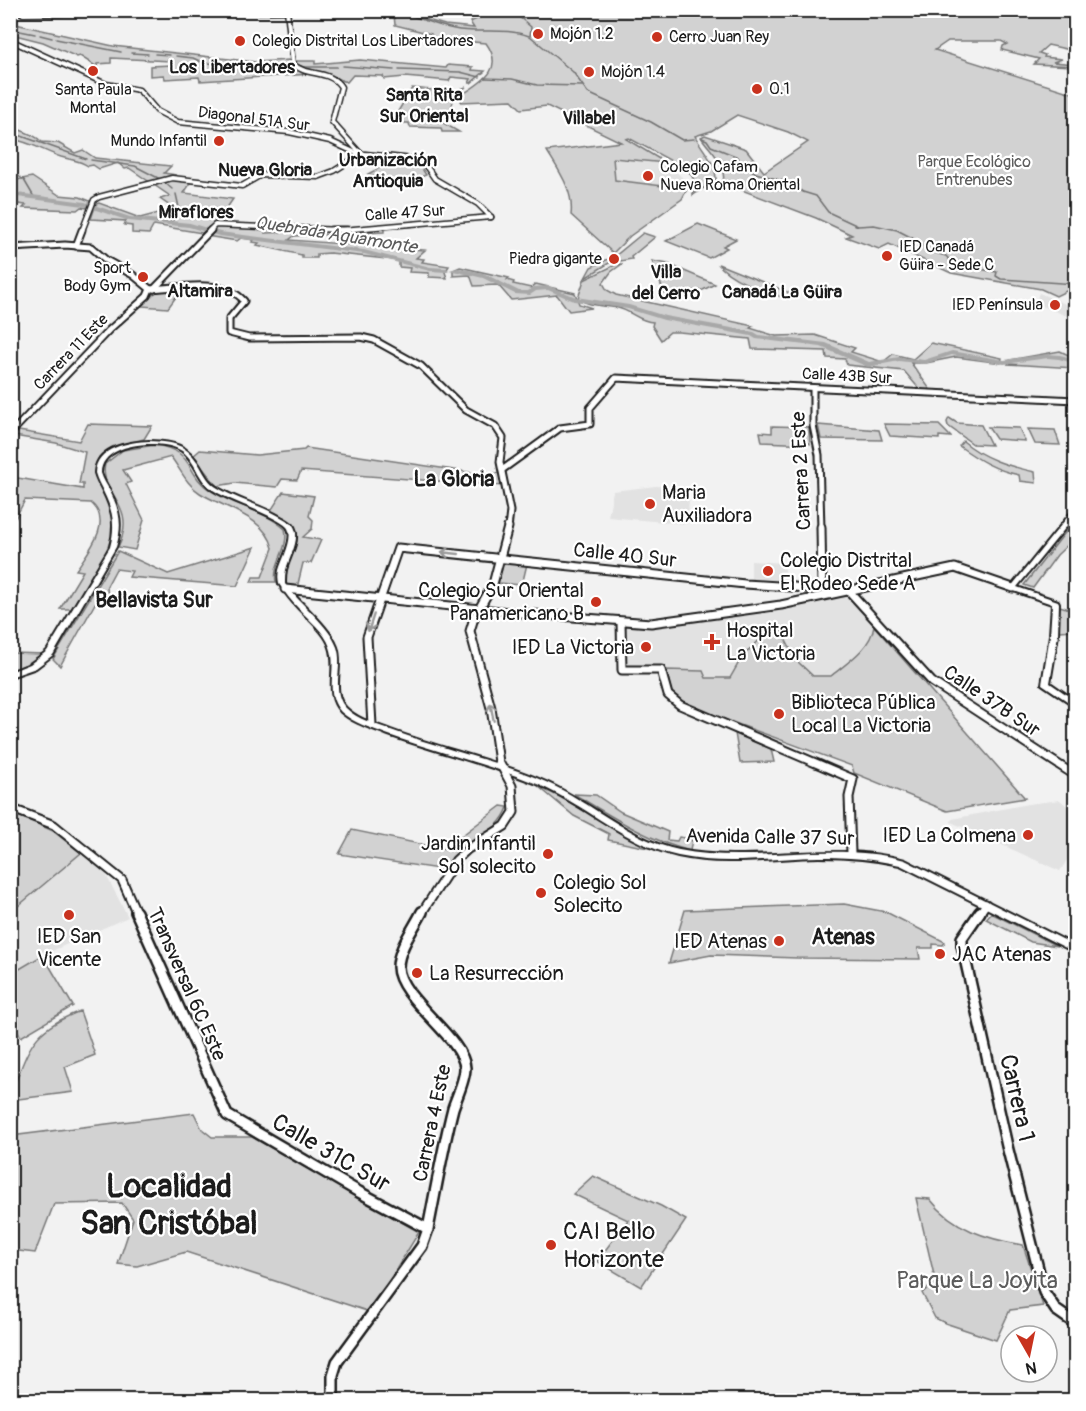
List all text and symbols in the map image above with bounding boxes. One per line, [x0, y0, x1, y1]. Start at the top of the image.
place label: Mojón 1.2 [550, 24, 614, 44]
marker: Mojón 1.2 [531, 27, 545, 41]
place label: Cerro Juan Rey [669, 27, 769, 47]
marker: Cerro Juan Rey [650, 30, 664, 44]
place label: Colegio Distrital Los Libertadores [252, 31, 473, 51]
marker: Colegio Distrital Los Libertadores [233, 34, 247, 48]
district label: Los Libertadores [169, 56, 296, 79]
place label: Mojón 1.4 [601, 62, 665, 82]
marker: Santa Paula Montal [86, 64, 100, 78]
marker: Mojón 1.4 [582, 65, 596, 79]
place label: 0.1 [769, 79, 790, 99]
place label: Santa Paula Montal [54, 80, 132, 118]
marker: 0.1 [750, 82, 764, 96]
district label: Santa Rita Sur Oriental [379, 84, 469, 128]
street label: Diagonal 51A Sur [197, 102, 311, 136]
district label: Villabel [563, 107, 615, 130]
place label: Mundo Infantil [110, 131, 207, 151]
marker: Mundo Infantil [212, 134, 226, 148]
district label: Urbanización Antioquia [339, 149, 437, 193]
park label: Parque Ecológico Entrenubes [917, 152, 1031, 190]
place label: Colegio Cafam Nueva Roma Oriental [660, 157, 800, 195]
district label: Nueva Gloria [218, 159, 313, 182]
marker: Colegio Cafam Nueva Roma Oriental [641, 169, 655, 183]
street label: Calle 47 Sur [364, 200, 446, 226]
district label: Miraflores [158, 201, 235, 224]
water label: Quebrada Aguamonte [253, 211, 421, 259]
place label: IED Canadá Güira - Sede C [899, 237, 994, 275]
place label: Piedra gigante [509, 249, 602, 269]
marker: IED Canadá Güira - Sede C [880, 249, 894, 263]
marker: Piedra gigante [607, 252, 621, 266]
place label: Sport Body Gym [64, 258, 132, 296]
district label: Villa del Cerro [632, 261, 700, 305]
marker: Sport Body Gym [136, 270, 150, 284]
district label: Altamira [167, 280, 233, 303]
district label: Canadá La Güira [722, 281, 843, 304]
place label: IED Península [952, 295, 1043, 315]
marker: IED Península [1048, 298, 1062, 312]
street label: Carrera 11 Este [30, 309, 113, 394]
street label: Calle 43B Sur [801, 364, 893, 388]
street label: Carrera 2 Este [785, 411, 817, 531]
district label: La Gloria [414, 465, 494, 493]
place label: Maria Auxiliadora [662, 480, 752, 528]
marker: Maria Auxiliadora [643, 497, 657, 511]
street label: Calle 40 Sur [572, 537, 678, 573]
one-way arrow [440, 547, 460, 558]
place label: Colegio Distrital El Rodeo Sede A [780, 548, 915, 596]
marker: Colegio Distrital El Rodeo Sede A [761, 564, 775, 578]
place label: Colegio Sur Oriental Panamericano B [418, 578, 584, 626]
district label: Bellavista Sur [95, 587, 213, 614]
marker: Colegio Sur Oriental Panamericano B [589, 595, 603, 609]
one-way arrow [364, 613, 375, 632]
place label: Hospital La Victoria [726, 618, 815, 666]
marker: Hospital La Victoria [703, 633, 721, 651]
place label: IED La Victoria [512, 635, 634, 660]
marker: IED La Victoria [639, 640, 653, 654]
street label: Calle 37B Sur [939, 659, 1045, 743]
place label: Biblioteca Pública Local La Victoria [791, 690, 935, 738]
one-way arrow [486, 703, 497, 722]
marker: Biblioteca Pública Local La Victoria [772, 707, 786, 721]
street label: Avenida Calle 37 Sur [685, 823, 855, 851]
place label: IED La Colmena [882, 823, 1016, 848]
marker: IED La Colmena [1021, 828, 1035, 842]
place label: Jardin Infantil Sol solecito [421, 831, 536, 879]
marker: Jardin Infantil Sol solecito [541, 847, 555, 861]
place label: Colegio Sol Solecito [553, 870, 647, 918]
marker: Colegio Sol Solecito [534, 886, 548, 900]
street label: Transversal 6C Este [142, 903, 232, 1065]
marker: IED San Vicente [62, 908, 76, 922]
place label: IED San Vicente [37, 924, 101, 972]
district label: Atenas [811, 924, 875, 951]
place label: IED Atenas [674, 929, 767, 954]
marker: IED Atenas [772, 934, 786, 948]
place label: JAC Atenas [952, 942, 1051, 967]
marker: JAC Atenas [933, 947, 947, 961]
place label: La Resurrección [429, 961, 564, 986]
marker: La Resurrección [410, 966, 424, 980]
street label: Carrera 1 [993, 1051, 1041, 1145]
street label: Carrera 4 Este [407, 1062, 457, 1184]
street label: Calle 31C Sur [267, 1107, 396, 1199]
district label: Localidad San Cristóbal [80, 1167, 258, 1244]
place label: CAI Bello Horizonte [563, 1217, 664, 1274]
marker: CAI Bello Horizonte [544, 1238, 558, 1252]
park label: Parque La Joyita [896, 1266, 1058, 1295]
north arrow [999, 1324, 1059, 1384]
text: N [1024, 1357, 1038, 1379]

